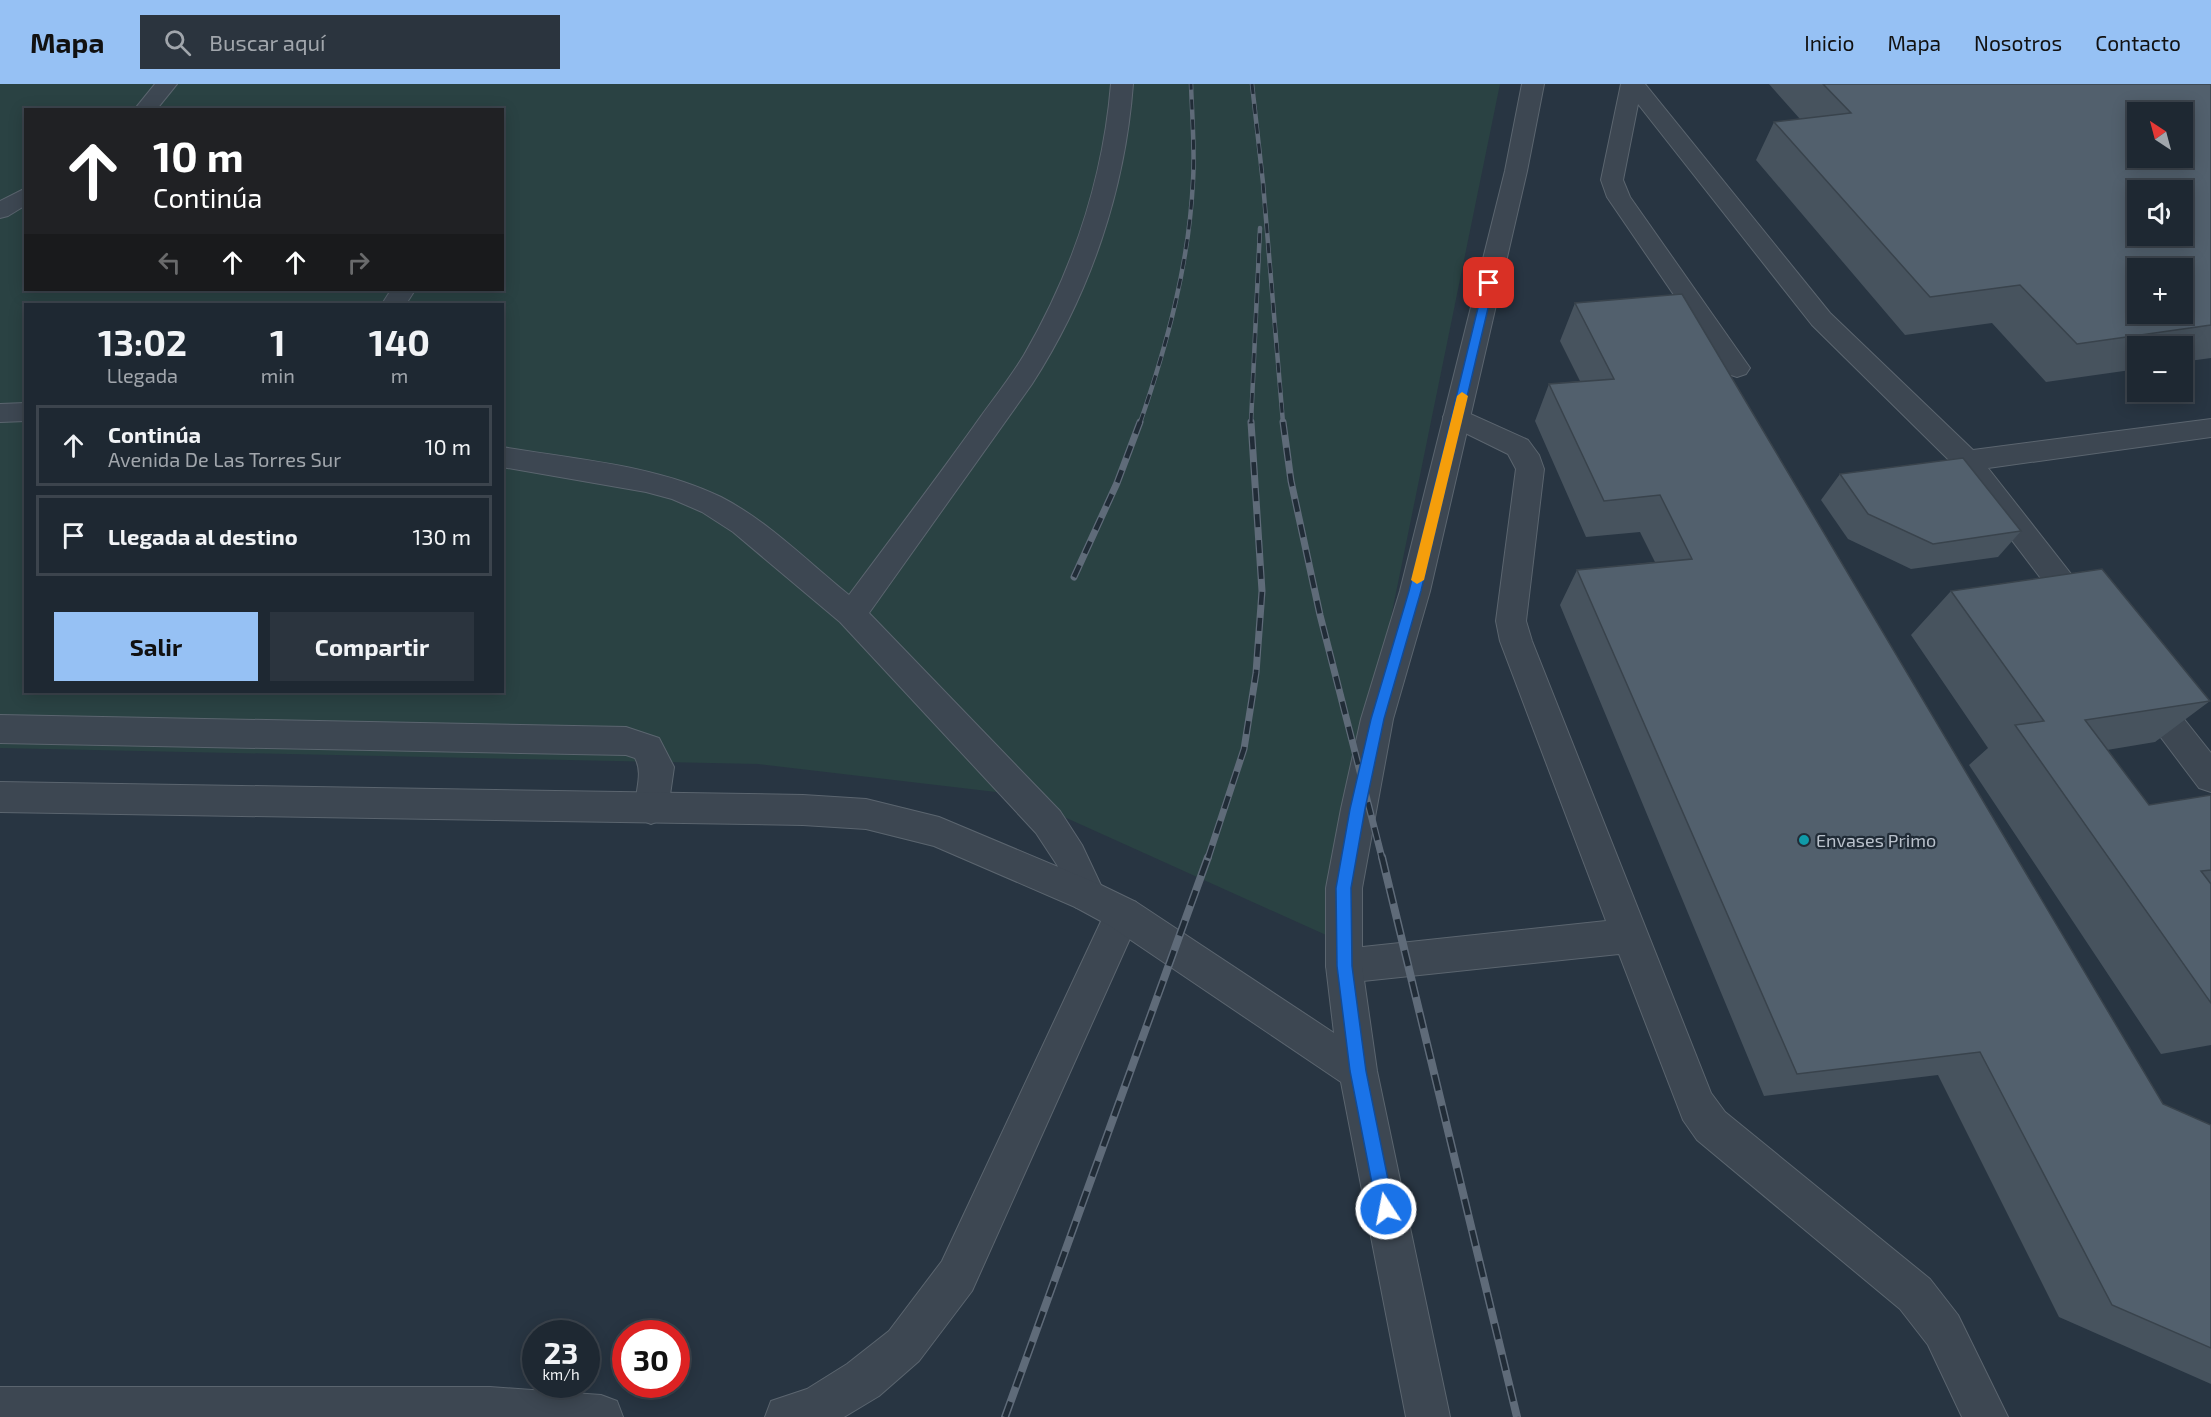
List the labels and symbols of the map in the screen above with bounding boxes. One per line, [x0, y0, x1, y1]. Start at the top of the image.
north arrow [2127, 102, 2193, 168]
pin [1463, 257, 1514, 308]
place label: Envases Primo [1816, 829, 1936, 851]
marker: Envases Primo [1797, 833, 1811, 847]
position arrow [1354, 1177, 1418, 1241]
speed limit sign: 30 [612, 1320, 690, 1398]

